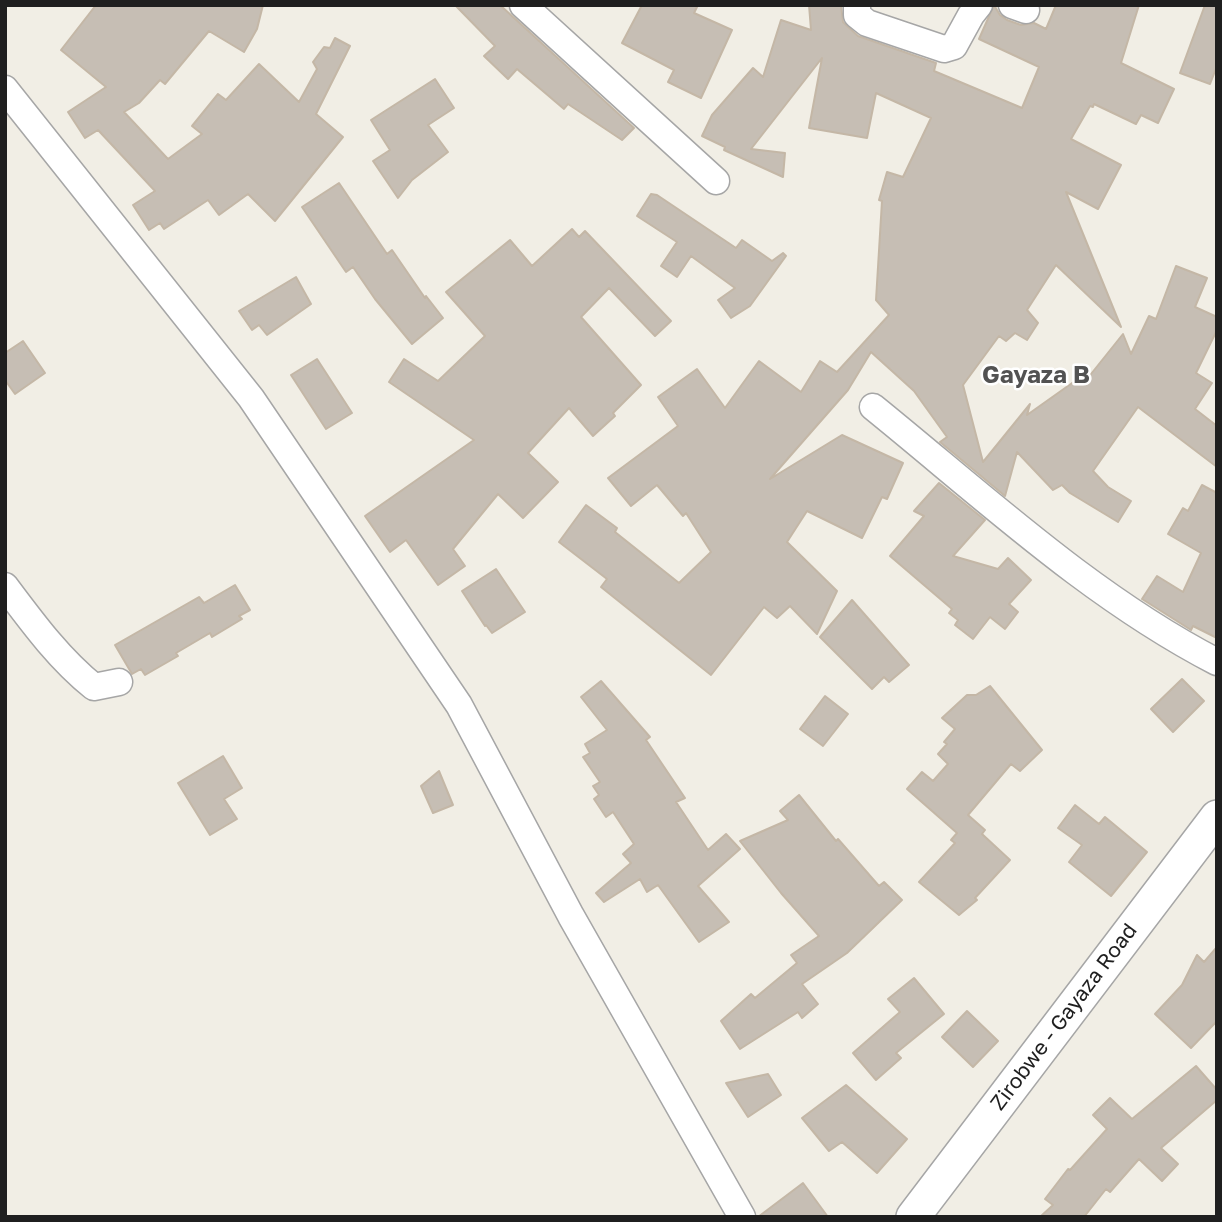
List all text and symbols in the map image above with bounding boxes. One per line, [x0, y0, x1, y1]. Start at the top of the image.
district label: Gayaza B [982, 361, 1090, 389]
street label: Zirobwe - Gayaza Road [985, 919, 1143, 1115]

